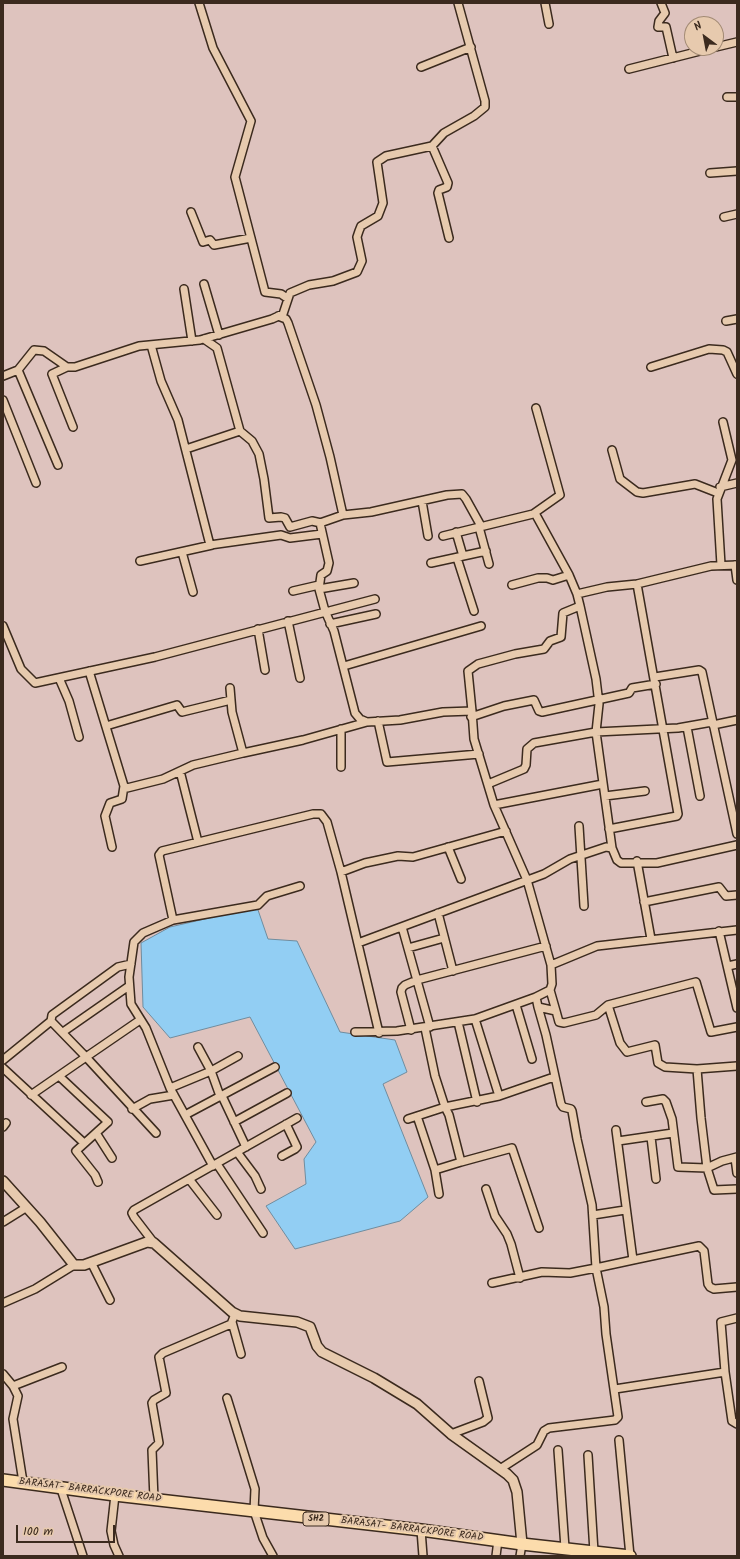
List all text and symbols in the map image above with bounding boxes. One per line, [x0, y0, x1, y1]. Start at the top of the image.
north arrow [684, 16, 724, 56]
text: N [690, 17, 706, 36]
street label: BARASAT- BARRACKPORE ROAD [18, 1476, 162, 1506]
road number: SH2 [303, 1512, 329, 1526]
street label: BARASAT- BARRACKPORE ROAD [340, 1515, 484, 1545]
scale bar [18, 1517, 117, 1543]
text: 100 m [23, 1522, 53, 1541]

